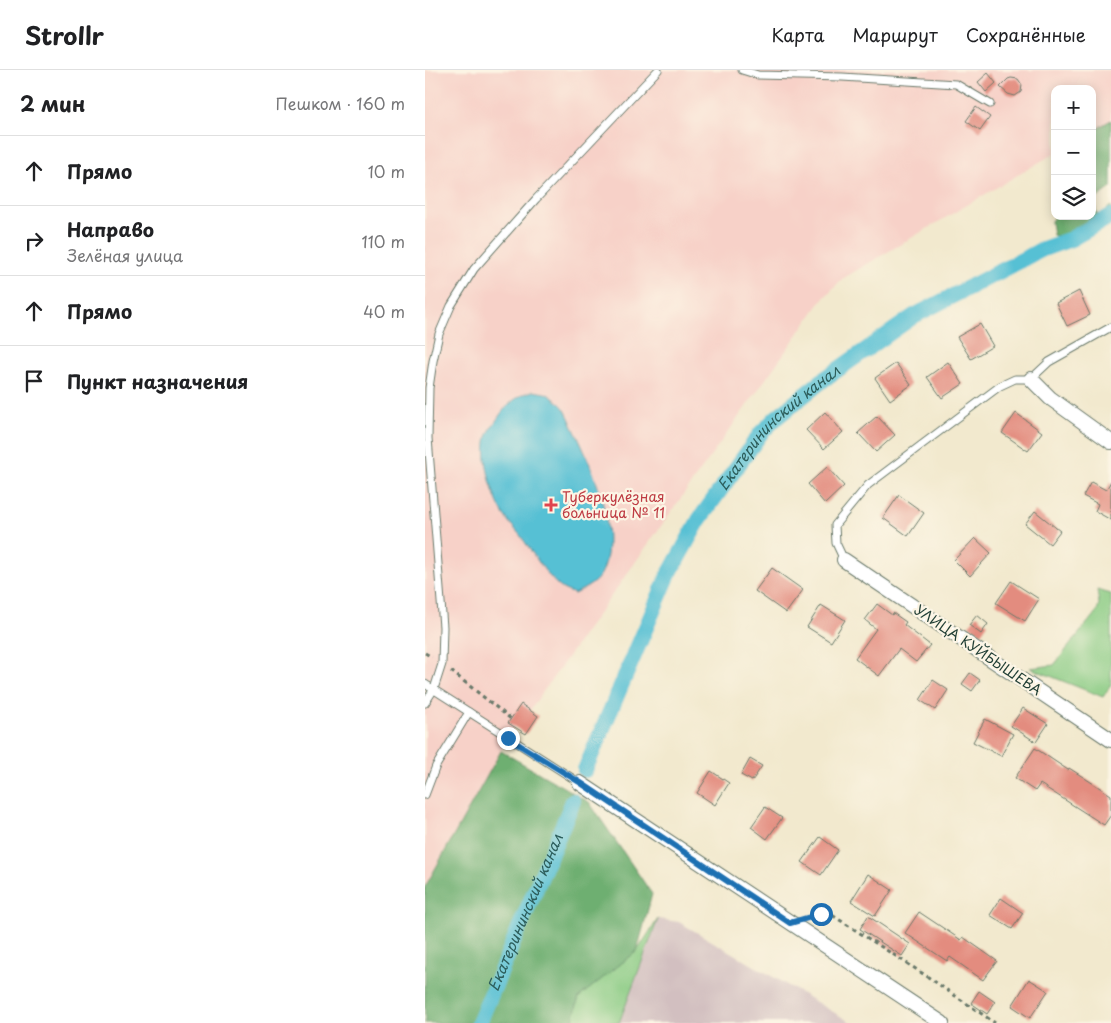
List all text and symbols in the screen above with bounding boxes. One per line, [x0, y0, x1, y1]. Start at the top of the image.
text: Strollr [25, 17, 104, 53]
text: Карта [772, 21, 824, 48]
text: Маршрут [852, 21, 938, 48]
text: Сохранённые [966, 21, 1086, 48]
map controls [1051, 85, 1096, 220]
button: + [1051, 85, 1096, 130]
text: 2 мин [20, 87, 85, 119]
text: Пешком · 160 m [276, 91, 405, 115]
button: − [1051, 130, 1096, 175]
icon: ahead [20, 157, 48, 185]
text: Прямо [67, 157, 132, 185]
text: 10 m [368, 159, 405, 183]
button: layers [1051, 175, 1096, 220]
text: Направо [67, 215, 154, 243]
icon: right [20, 227, 48, 255]
text: 110 m [362, 229, 405, 253]
text: Зелёная улица [67, 243, 183, 267]
icon: ahead [20, 297, 48, 325]
text: Прямо [67, 297, 132, 325]
text: 40 m [363, 299, 405, 323]
water label: Екатерининский канал [711, 359, 844, 494]
icon: arrive [20, 367, 48, 395]
text: Пункт назначения [67, 367, 248, 395]
place label: Туберкулёзная больница № 11 [562, 486, 665, 523]
marker: Туберкулёзная больница № 11 [544, 498, 558, 512]
street label: УЛИЦА КУЙБЫШЕВА [910, 599, 1046, 700]
route end [497, 727, 520, 750]
water label: Екатерининский канал [481, 830, 568, 994]
route start [810, 903, 833, 926]

